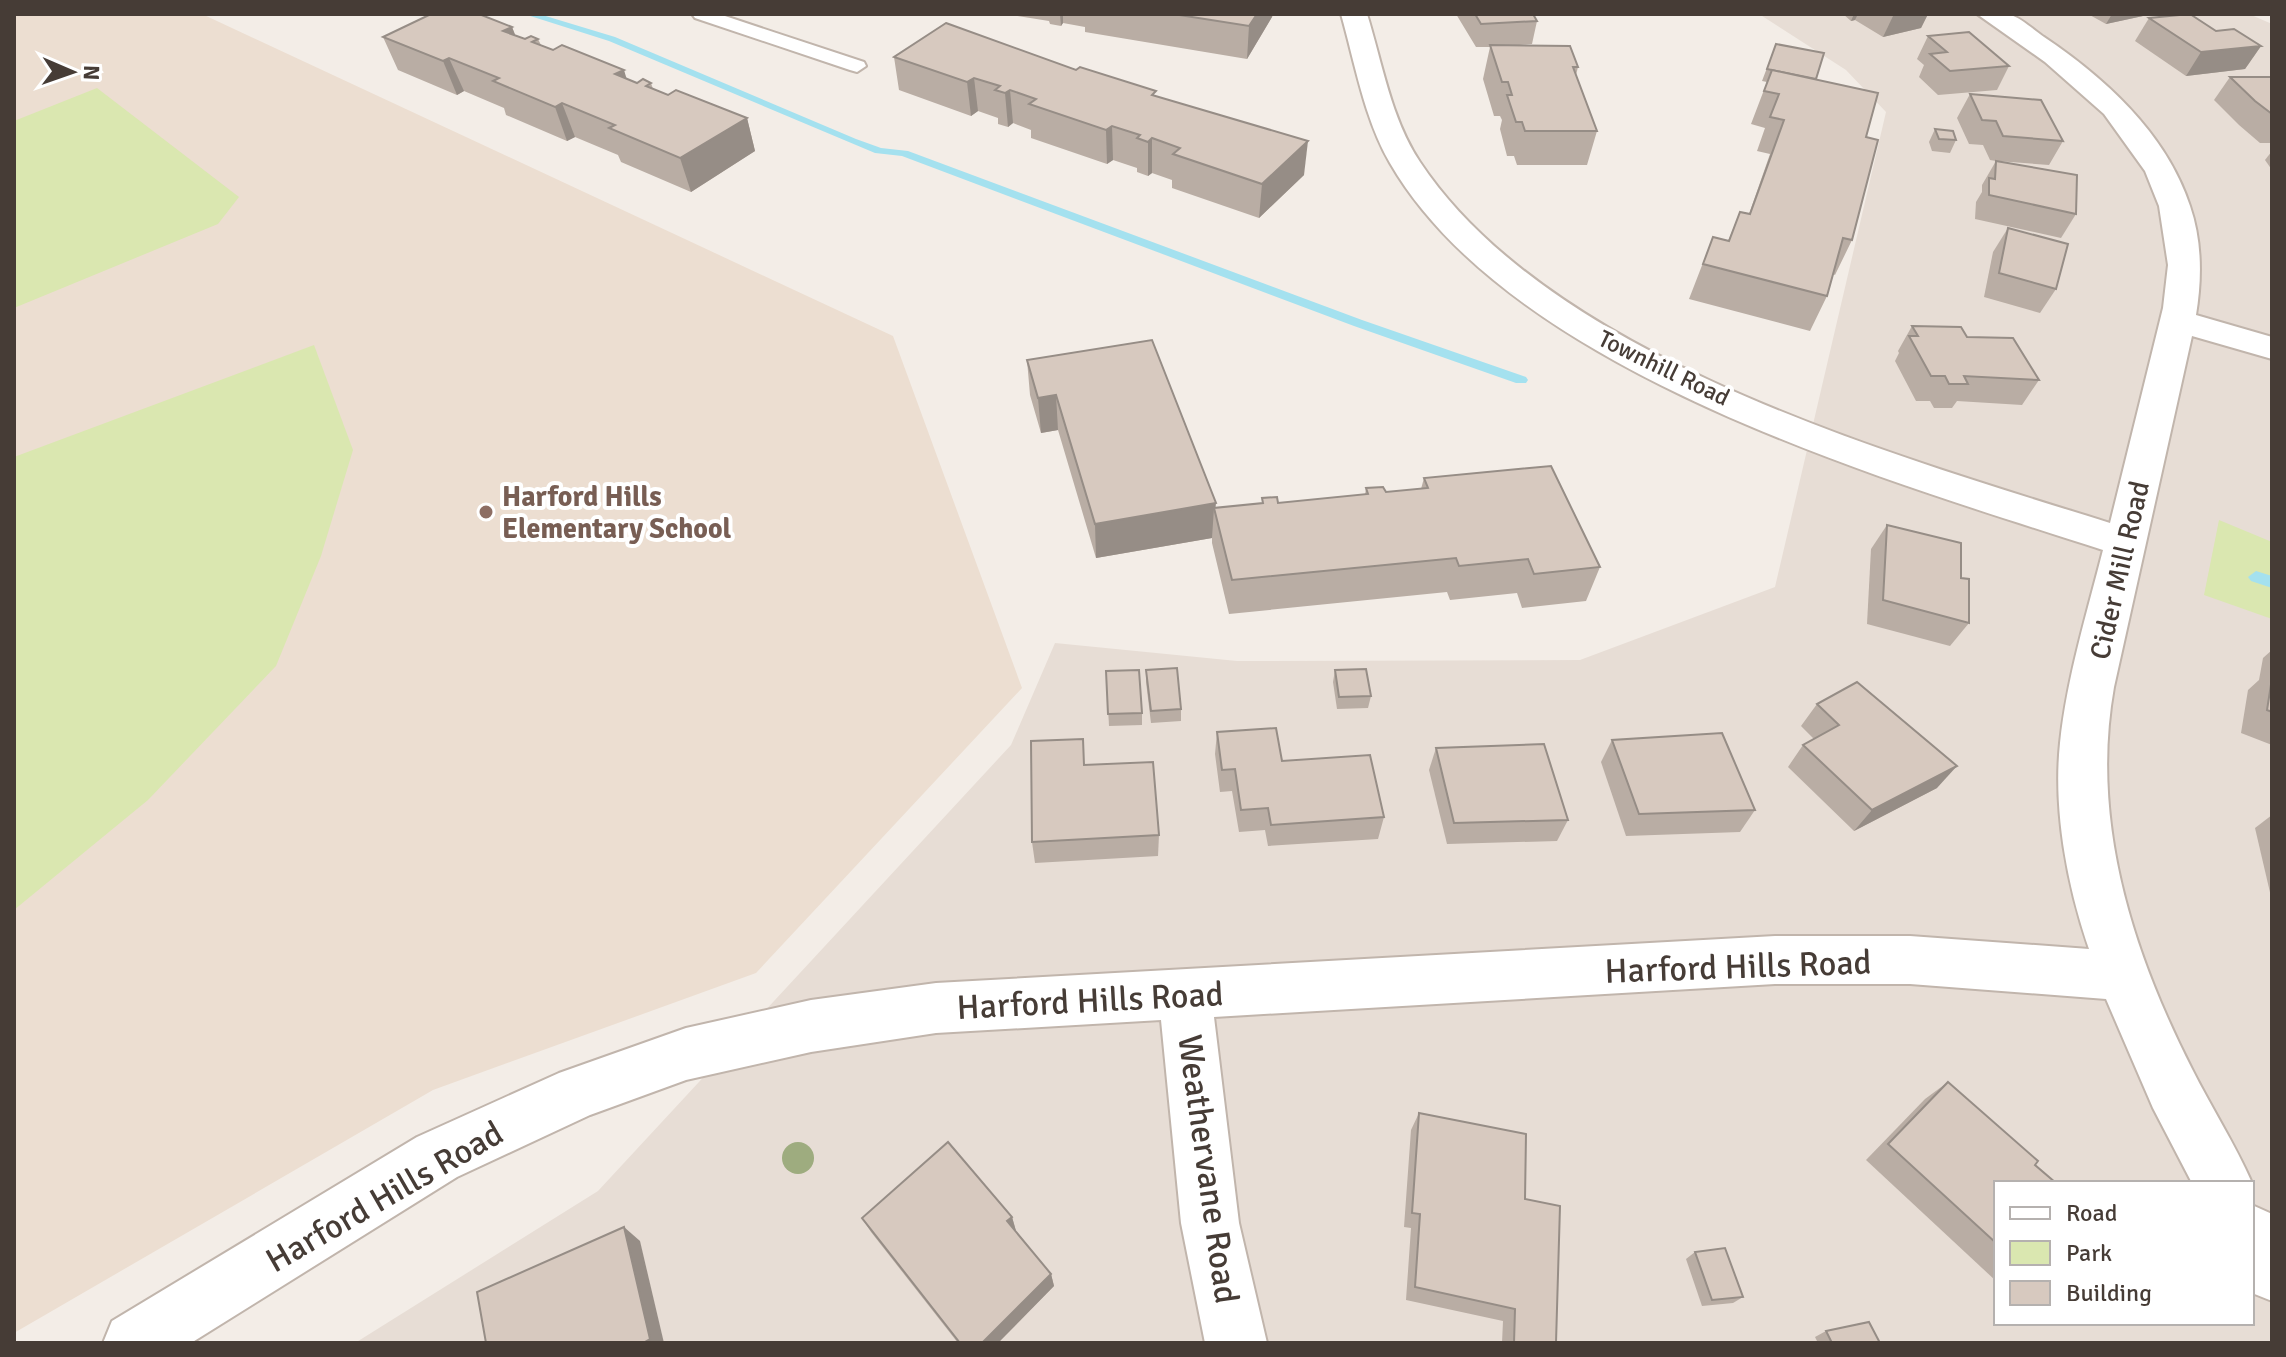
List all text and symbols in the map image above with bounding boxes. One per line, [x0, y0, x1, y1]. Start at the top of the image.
north arrow [32, 32, 112, 112]
text: N [78, 65, 105, 81]
street label: Townhill Road [1593, 323, 1735, 413]
street label: Cider Mill Road [2083, 478, 2157, 663]
place label: Harford Hills Elementary School [502, 480, 732, 546]
marker: Harford Hills Elementary School [477, 503, 495, 521]
street label: Harford Hills Road [1604, 941, 1872, 993]
street label: Harford Hills Road [956, 973, 1224, 1029]
street label: Weathervane Road [1168, 1032, 1248, 1306]
street label: Harford Hills Road [258, 1112, 511, 1282]
legend [1994, 1181, 2254, 1325]
text: Road [2066, 1198, 2117, 1228]
text: Park [2066, 1238, 2112, 1268]
text: Building [2066, 1278, 2152, 1308]

